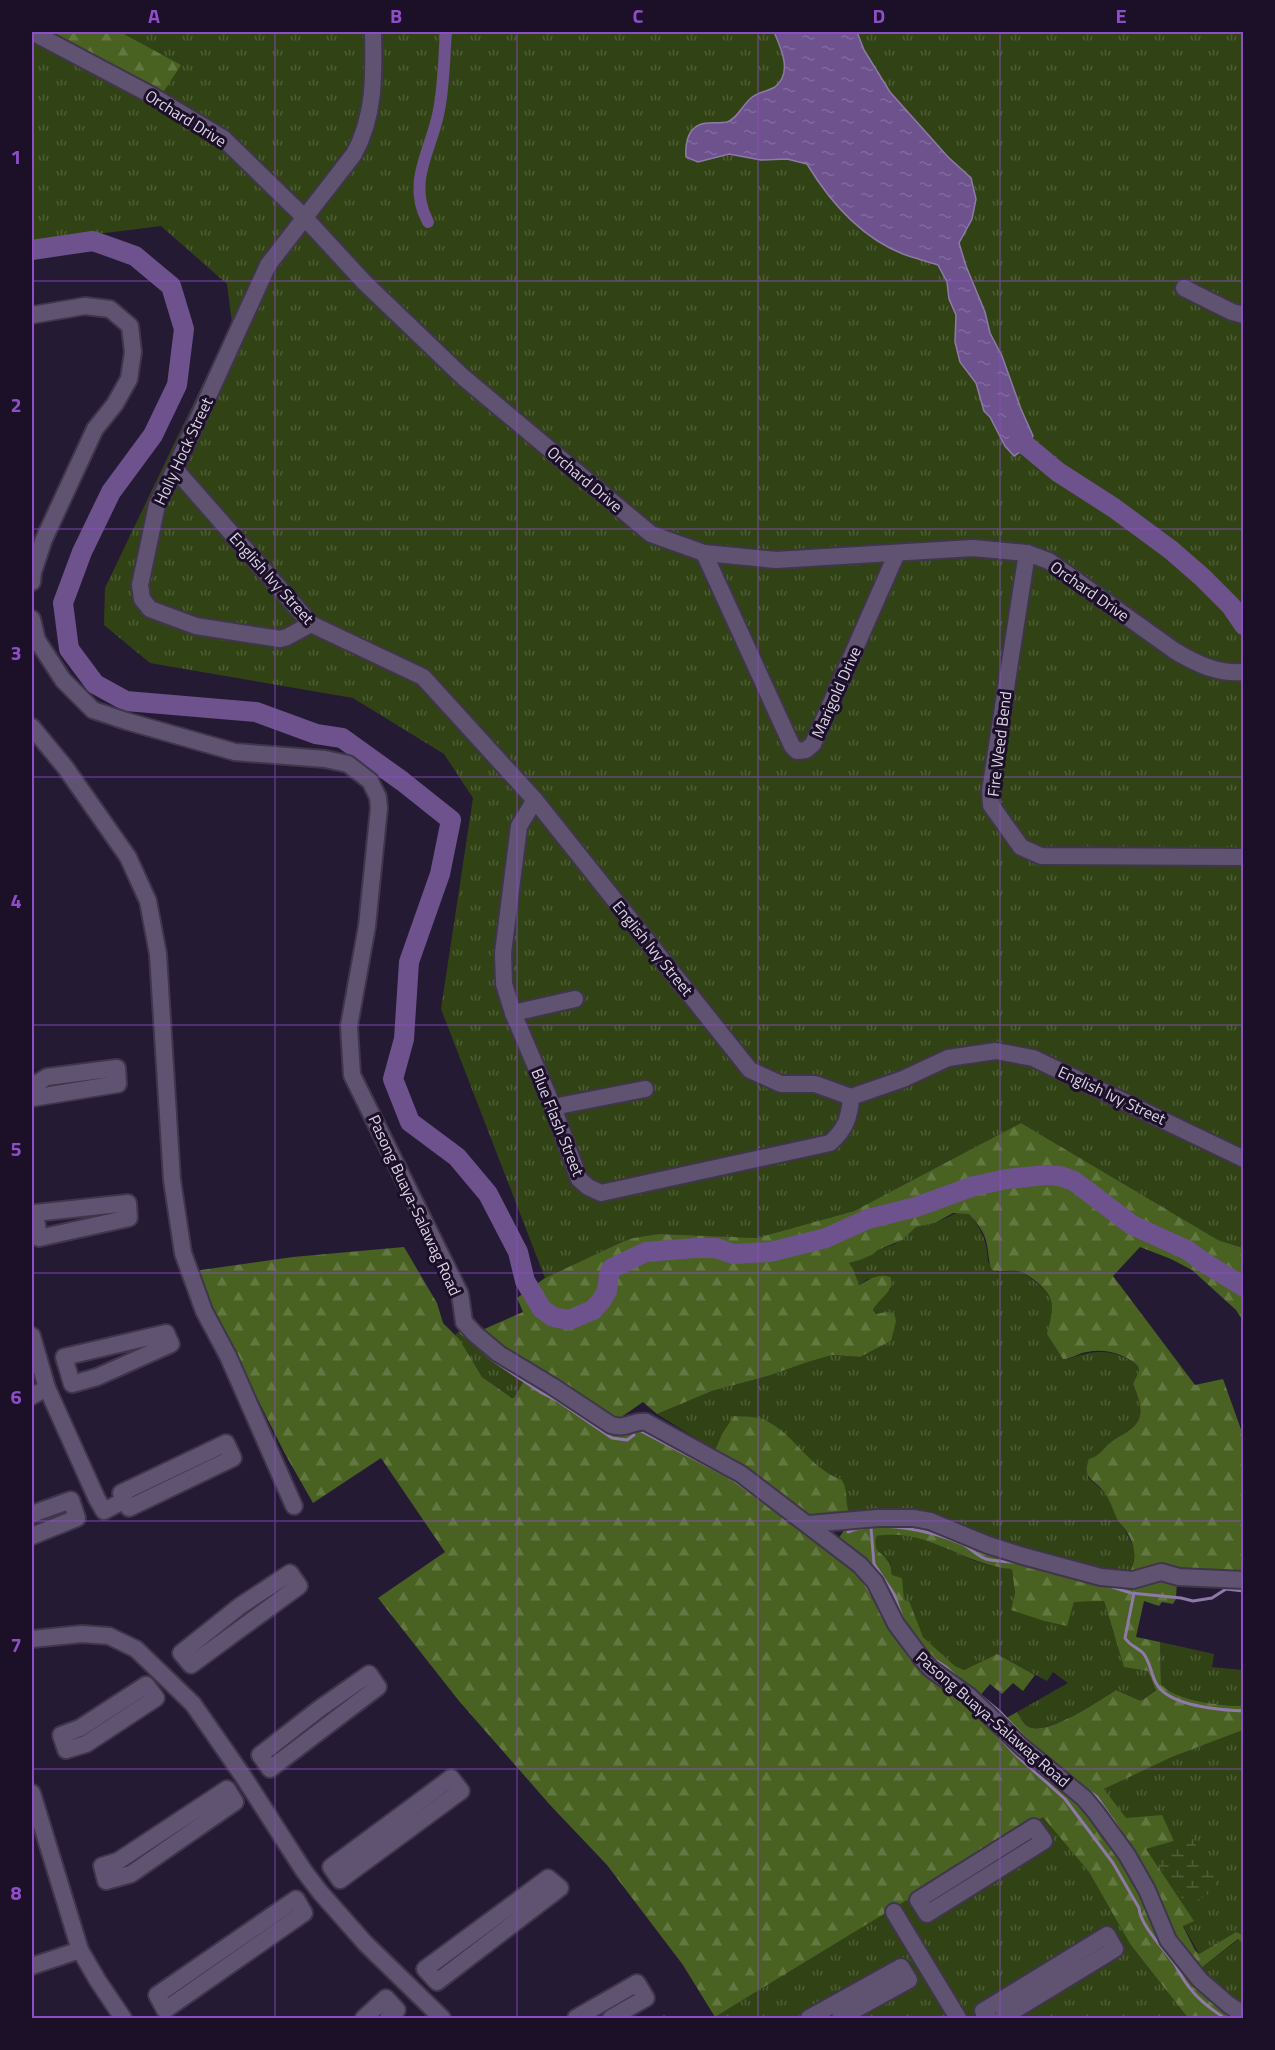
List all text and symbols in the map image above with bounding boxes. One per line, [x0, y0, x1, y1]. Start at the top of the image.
text: A [148, 0, 160, 31]
text: B [390, 0, 402, 31]
text: C [633, 0, 644, 31]
text: D [873, 0, 885, 31]
text: E [1115, 0, 1127, 31]
street label: Orchard Drive [141, 83, 231, 153]
text: 1 [10, 141, 22, 172]
text: 2 [10, 389, 22, 420]
street label: Holly Hock Street [148, 393, 219, 509]
street label: Orchard Drive [542, 440, 628, 518]
street label: English Ivy Street [224, 527, 320, 630]
street label: Orchard Drive [1046, 555, 1134, 627]
text: 3 [10, 637, 22, 668]
street label: Marigold Drive [805, 642, 867, 742]
street label: Fire Weed Bend [981, 690, 1017, 798]
text: 4 [10, 885, 22, 916]
street label: English Ivy Street [607, 895, 699, 1001]
street label: English Ivy Street [1054, 1059, 1170, 1131]
street label: Blue Flash Street [525, 1064, 591, 1180]
street label: Pasong Buaya-Salawag Road [362, 1111, 468, 1299]
text: 5 [10, 1133, 22, 1164]
text: 6 [10, 1381, 22, 1412]
text: 7 [10, 1629, 22, 1660]
street label: Pasong Buaya-Salawag Road [911, 1645, 1075, 1793]
text: 8 [10, 1877, 22, 1908]

